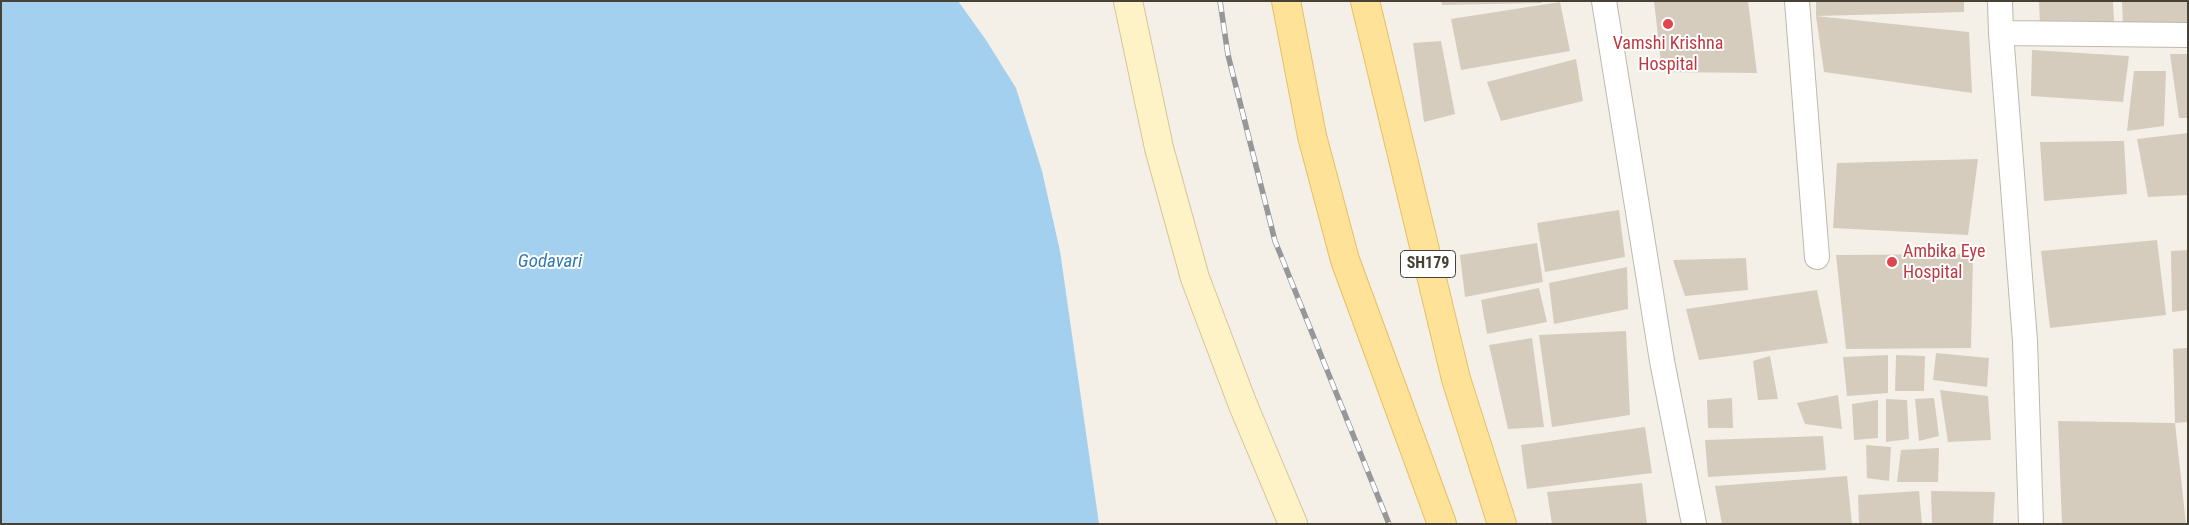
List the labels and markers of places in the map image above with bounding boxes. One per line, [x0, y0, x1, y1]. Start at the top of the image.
marker: Vamshi Krishna Hospital [1661, 17, 1675, 31]
place label: Vamshi Krishna Hospital [1613, 33, 1723, 76]
place label: Ambika Eye Hospital [1903, 241, 1985, 284]
marker: Ambika Eye Hospital [1885, 255, 1899, 269]

